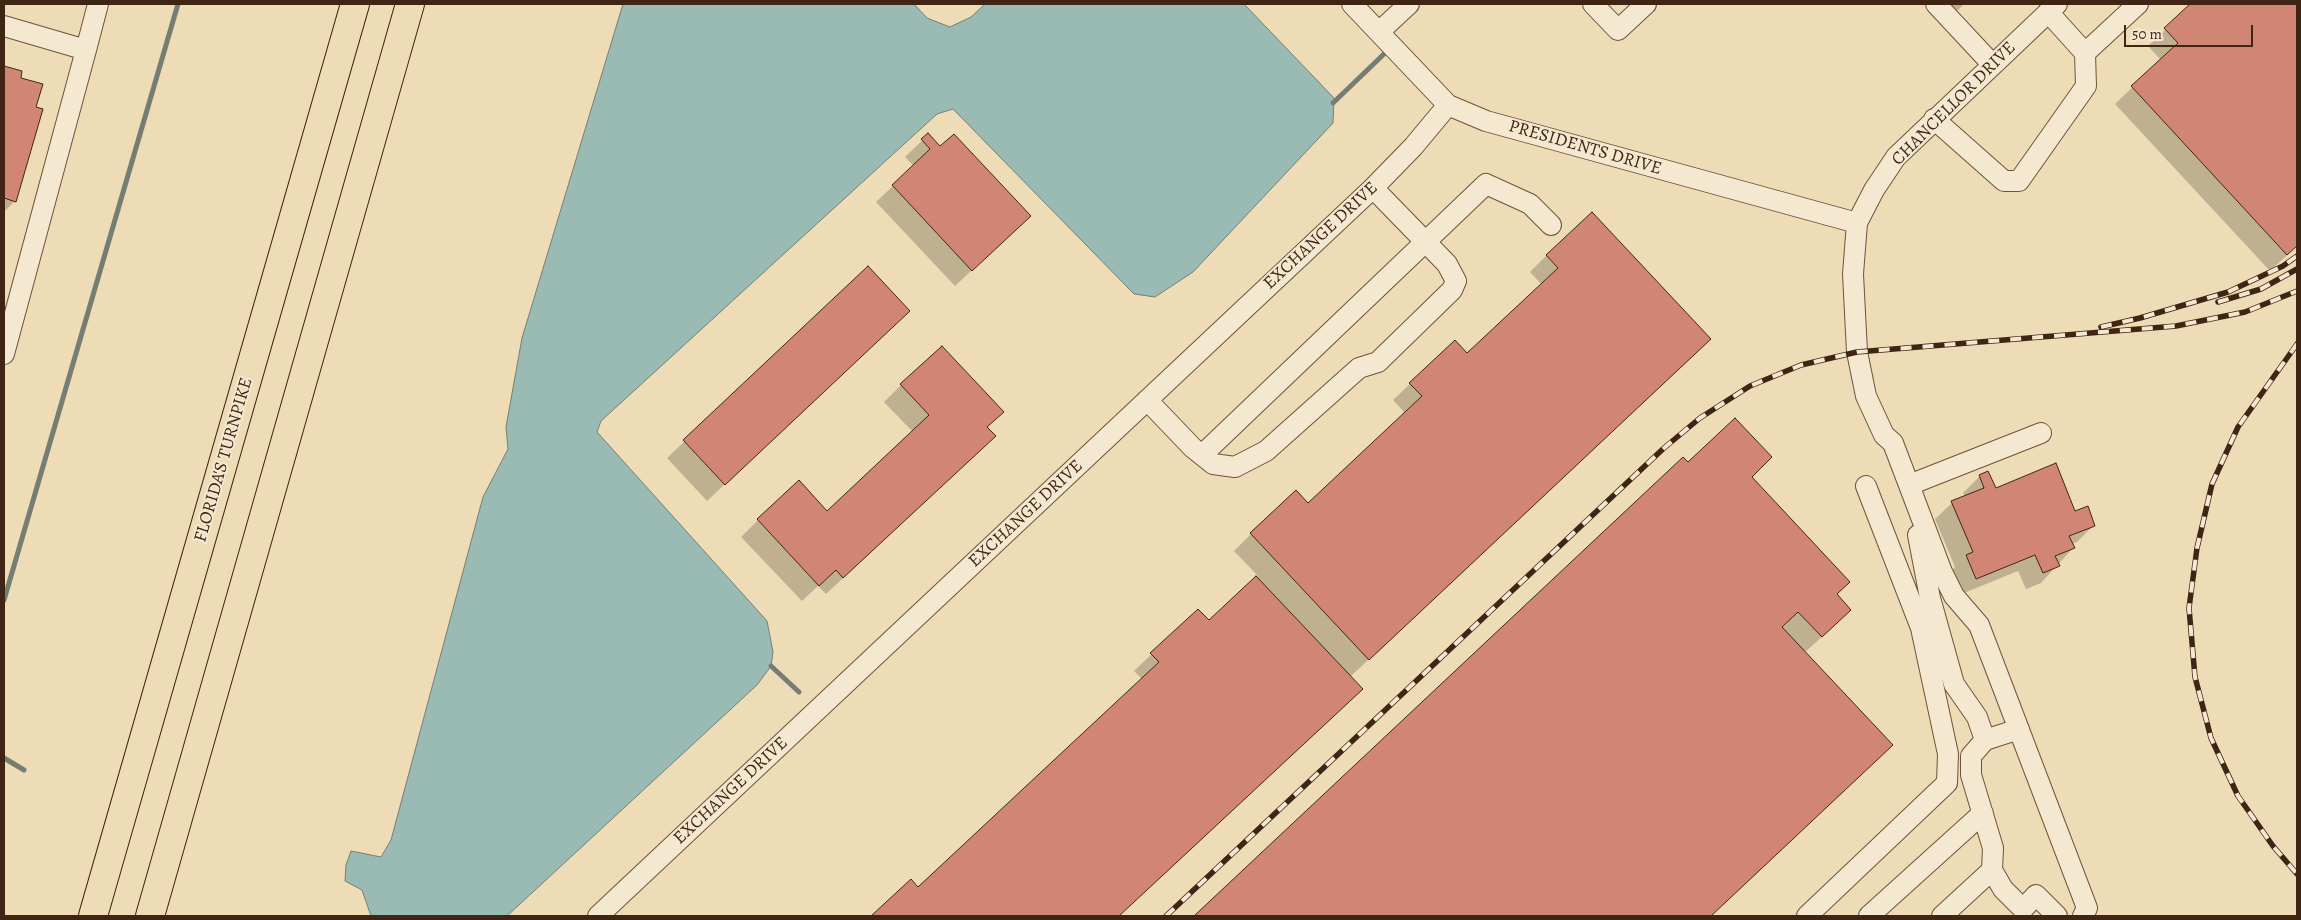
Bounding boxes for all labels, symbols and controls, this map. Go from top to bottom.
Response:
scale bar [2126,15,2255,47]
text: 50 m [2132,24,2162,44]
street label: CHANCELLOR DRIVE [1887,37,2021,171]
street label: PRESIDENTS DRIVE [1506,116,1664,180]
street label: EXCHANGE DRIVE [1259,178,1383,294]
street label: FLORIDA'S TURNPIKE [190,375,258,545]
street label: EXCHANGE DRIVE [964,456,1088,572]
street label: EXCHANGE DRIVE [669,733,793,849]

